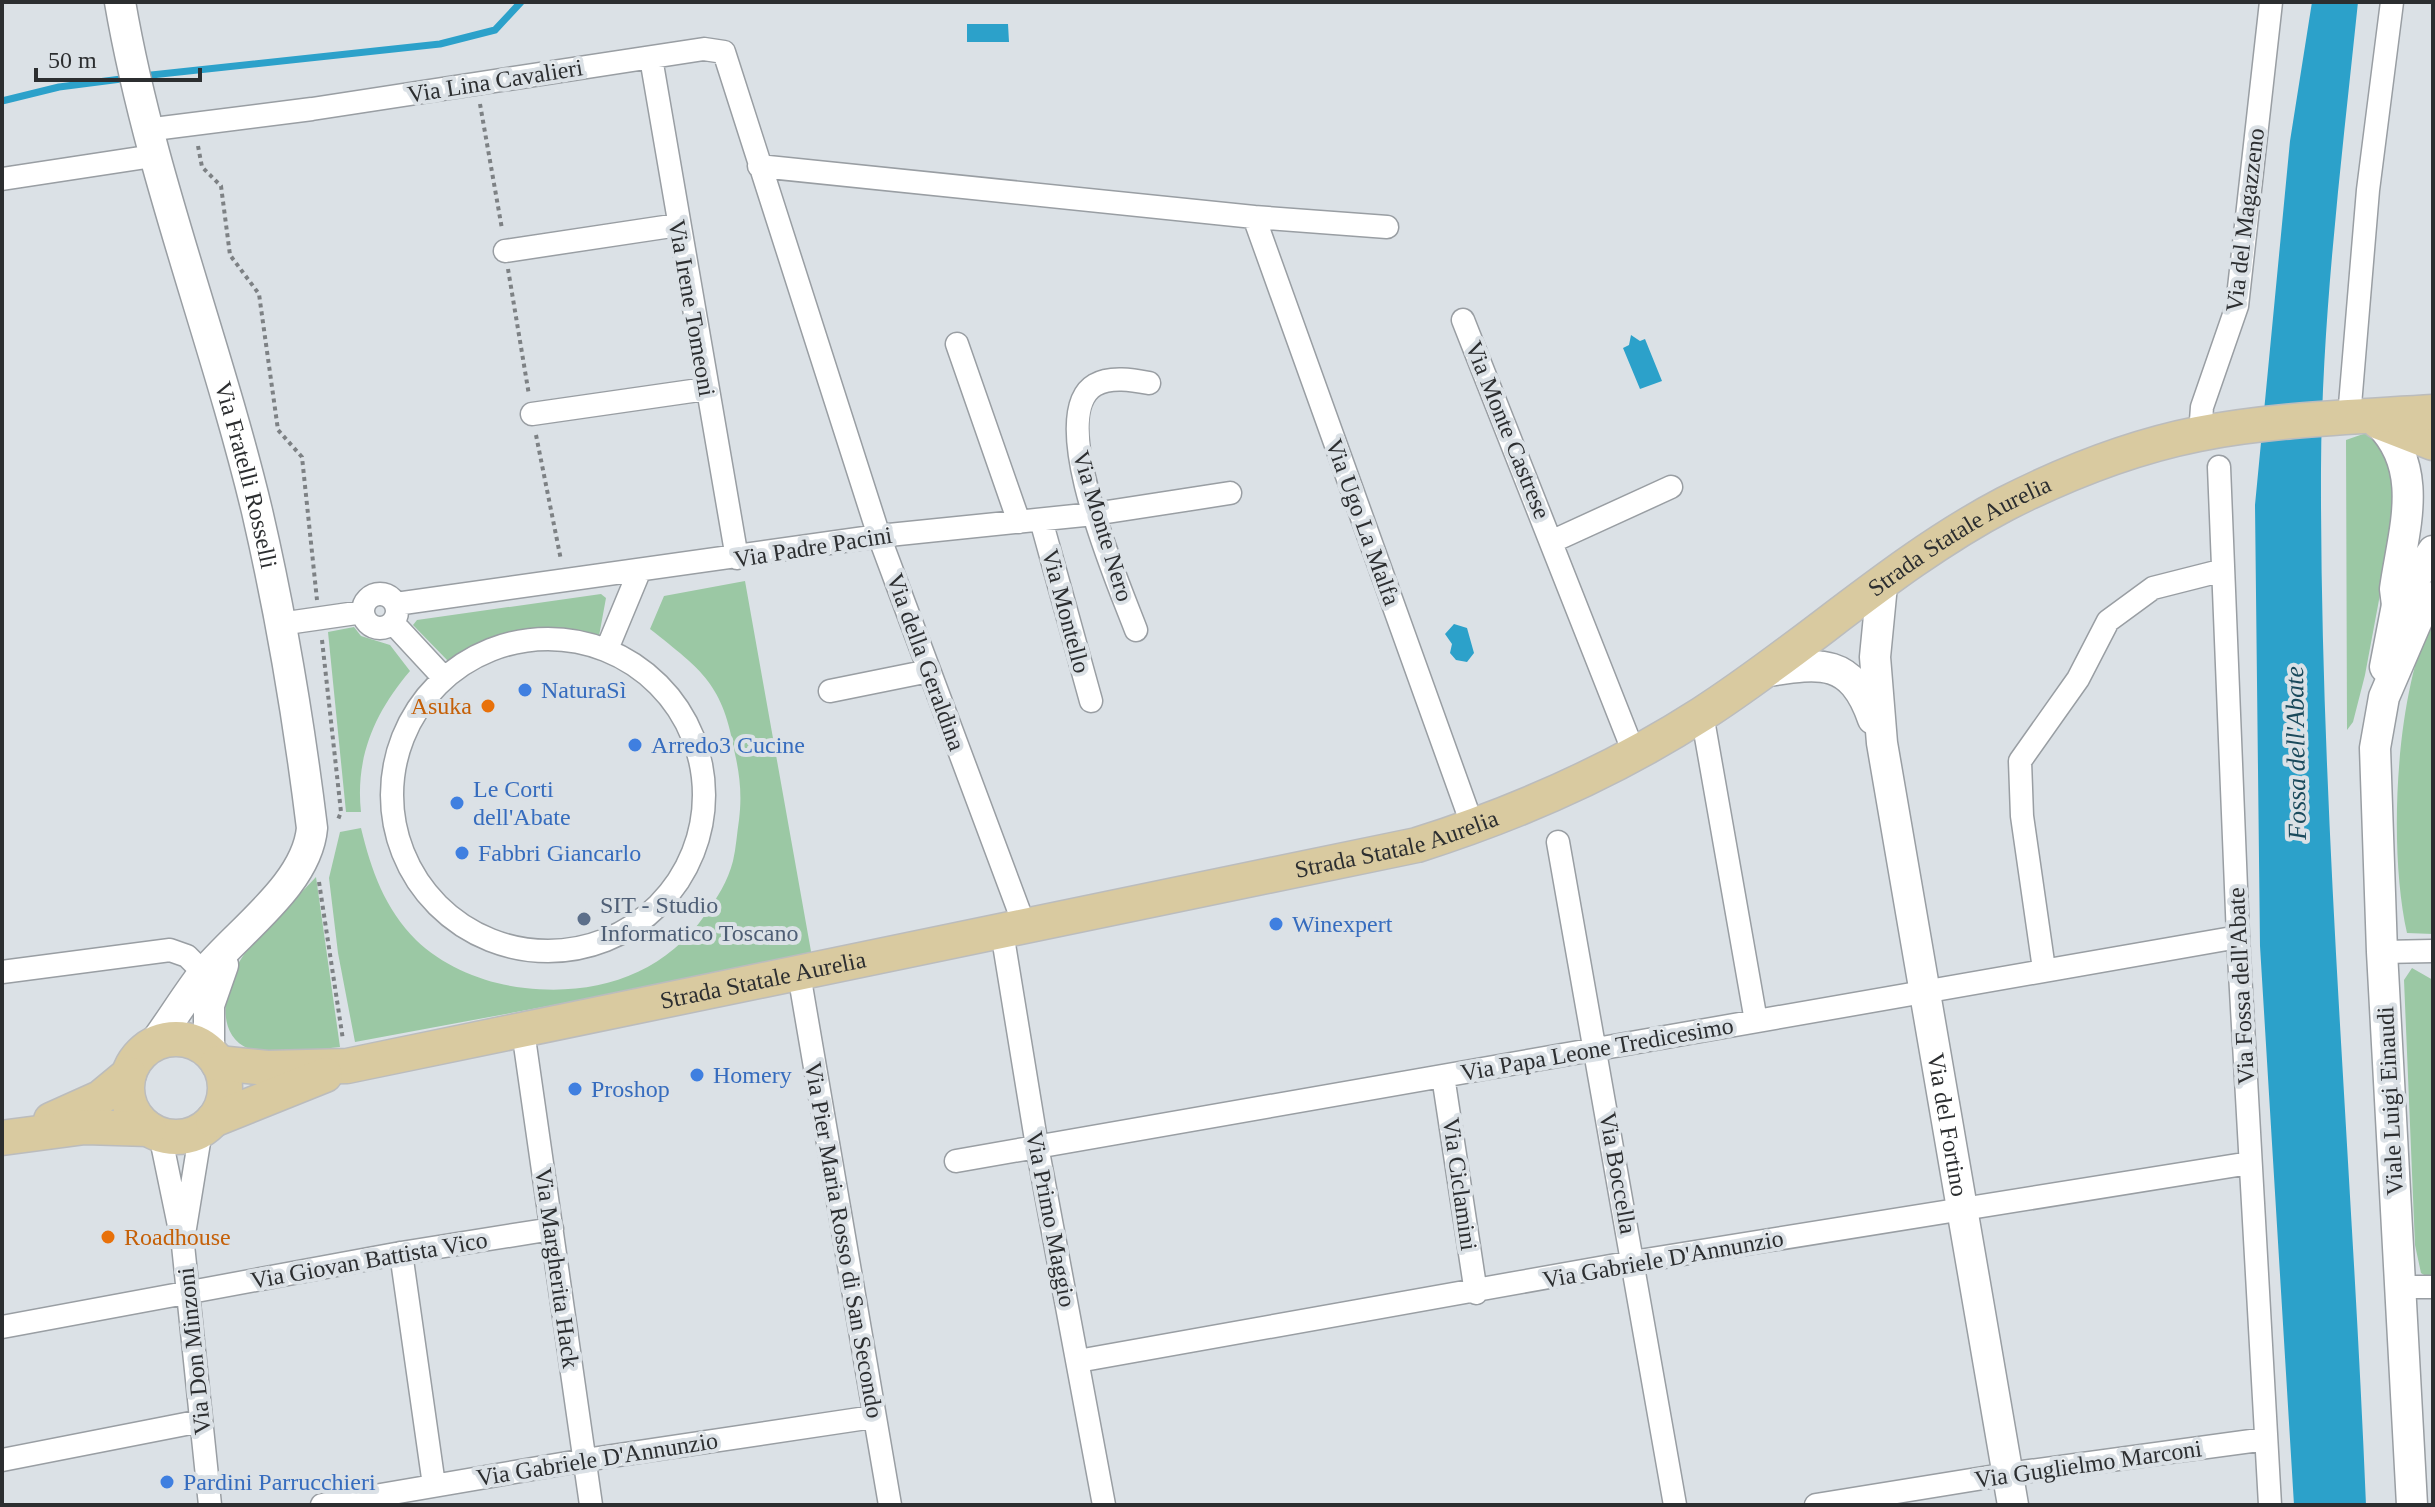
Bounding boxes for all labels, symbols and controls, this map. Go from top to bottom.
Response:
scale bar [36,32,200,82]
text: 50 m [48,47,97,73]
street label: Via Lina Cavalieri [405,54,585,108]
street label: Via del Magazzeno [2221,127,2269,313]
street label: Via Irene Tomeoni [664,218,720,399]
street label: Via Monte Castrese [1461,337,1555,523]
street label: Via Fratelli Rosselli [210,379,282,571]
street label: Via Ugo La Malfa [1321,435,1405,609]
street label: Via Monte Nero [1068,448,1138,604]
street label: Strada Statale Aurelia [1863,471,2055,601]
street label: Via Padre Pacini [732,522,894,572]
street label: Via Montello [1037,546,1095,676]
street label: Via della Geraldina [882,570,970,754]
water label: Fossa dell'Abate [2280,666,2312,841]
place label: NaturaSì [541,677,627,703]
marker: NaturaSì [516,681,534,699]
place label: Asuka [411,693,472,719]
marker: Asuka [479,697,497,715]
place label: Arredo3 Cucine [651,732,805,758]
marker: Arredo3 Cucine [626,736,644,754]
place label: Le Corti dell'Abate [473,776,571,830]
marker: Le Corti dell'Abate [448,794,466,812]
street label: Strada Statale Aurelia [1292,805,1502,883]
place label: Fabbri Giancarlo [478,840,641,866]
marker: Fabbri Giancarlo [453,844,471,862]
street label: Via Fossa dell'Abate [2223,887,2259,1085]
place label: SIT - Studio Informatico Toscano [600,892,798,946]
marker: SIT - Studio Informatico Toscano [575,910,593,928]
place label: Winexpert [1292,911,1393,937]
marker: Winexpert [1267,915,1285,933]
street label: Strada Statale Aurelia [658,946,868,1014]
street label: Viale Luigi Einaudi [2372,1006,2408,1196]
street label: Via Papa Leone Tredicesimo [1459,1012,1735,1086]
street label: Via del Fortino [1923,1051,1973,1199]
street label: Via Pier Maria Rosso di San Secondo [800,1060,888,1420]
place label: Homery [713,1062,792,1088]
marker: Homery [688,1066,706,1084]
place label: Proshop [591,1076,670,1102]
marker: Proshop [566,1080,584,1098]
street label: Via Boccella [1595,1110,1642,1236]
street label: Via Ciclamini [1438,1116,1482,1252]
street label: Via Primo Maggio [1021,1129,1081,1309]
street label: Via Margherita Hack [530,1166,584,1370]
place label: Roadhouse [124,1224,231,1250]
street label: Via Gabriele D'Annunzio [1541,1225,1785,1293]
street label: Via Giovan Battista Vico [249,1226,489,1294]
marker: Roadhouse [99,1228,117,1246]
street label: Via Don Minzoni [172,1266,216,1436]
street label: Via Gabriele D'Annunzio [474,1427,720,1491]
street label: Via Guglielmo Marconi [1973,1435,2204,1493]
place label: Pardini Parrucchieri [183,1469,376,1495]
marker: Pardini Parrucchieri [158,1473,176,1491]

